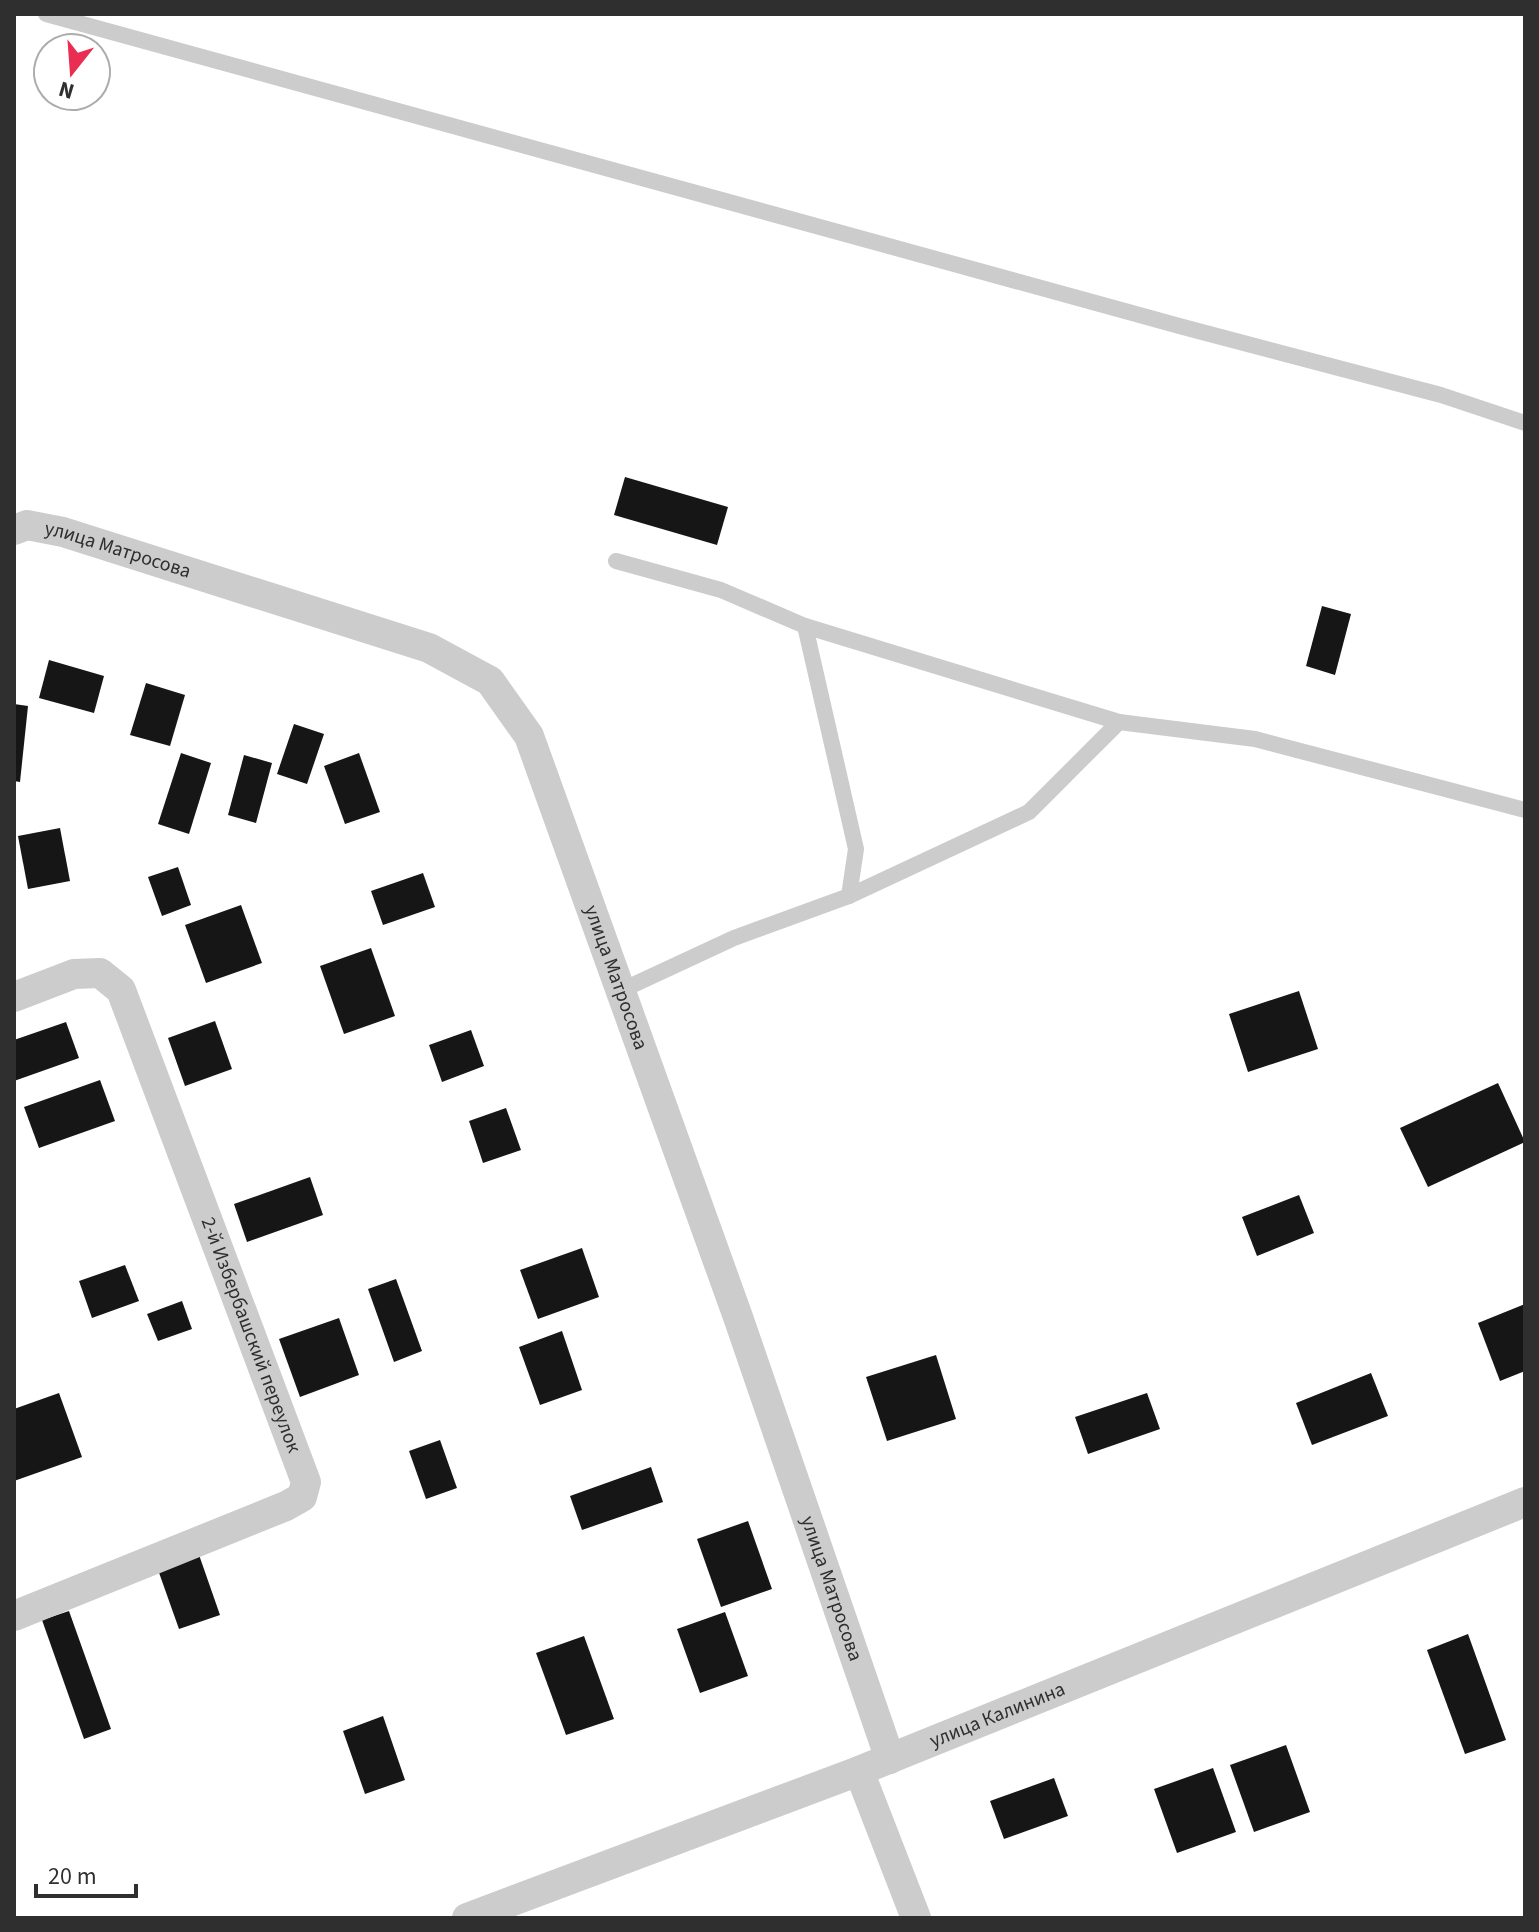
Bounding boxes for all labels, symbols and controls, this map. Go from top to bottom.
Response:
north arrow [32,32,112,112]
text: N [55,73,78,108]
street label: улица Матросова [42,515,194,586]
street label: улица Матросова [577,901,655,1054]
street label: 2-й Избербашский переулок [194,1213,308,1457]
street label: улица Матросова [793,1512,869,1665]
street label: улица Калинина [925,1675,1069,1755]
scale bar [36,1848,136,1898]
text: 20 m [48,1859,97,1894]

